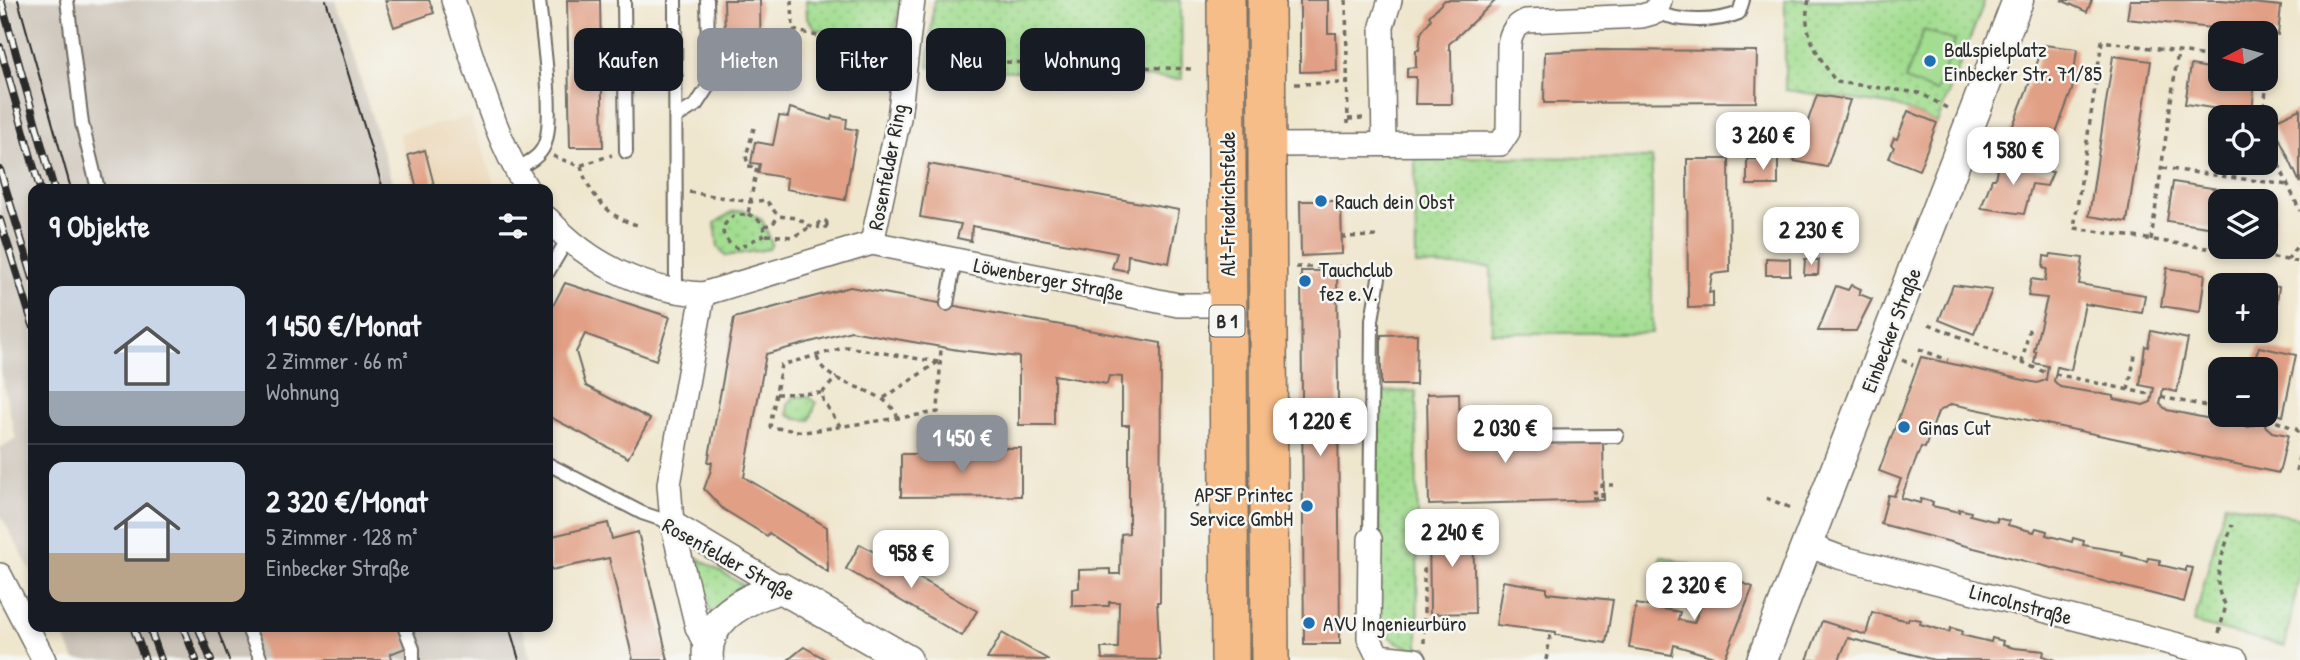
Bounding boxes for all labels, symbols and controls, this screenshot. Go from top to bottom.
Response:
north arrow [2208,21,2278,91]
map controls [2208,21,2278,427]
chip: Kaufen [574,28,683,91]
chip: Mieten [697,28,802,91]
chip: Filter [816,28,912,91]
chip: Neu [926,28,1006,91]
chip: Wohnung [1020,28,1145,91]
place label: Ballspielplatz Einbecker Str. 71/85 [1944,35,2102,88]
marker: Ballspielplatz Einbecker Str. 71/85 [1922,53,1938,69]
street label: Rosenfelder Ring [861,101,913,233]
button: locate [2208,105,2278,175]
pin: 3 260 € [1698,113,1828,172]
text: 3 260 € [1732,119,1794,150]
pin: 1 580 € [1948,128,2078,187]
street label: Alt-Friedrichsfelde [1213,132,1242,276]
text: 1 580 € [1983,134,2043,165]
place label: Rauch dein Obst [1335,187,1455,216]
button: layers [2208,189,2278,259]
marker: Rauch dein Obst [1313,193,1329,209]
text: 9 Objekte [49,206,150,246]
icon: filters [494,207,532,245]
pin: 2 230 € [1746,208,1876,267]
text: 2 230 € [1779,214,1843,245]
street label: Löwenberger Straße [972,250,1126,308]
place label: Tauchclub fez e.V. [1319,255,1393,308]
street label: Einbecker Straße [1854,264,1928,396]
marker: Tauchclub fez e.V. [1297,273,1313,289]
button: + [2208,273,2278,343]
text: 1 450 €/Monat [266,305,421,345]
road number: B 1 [1210,306,1244,336]
icon: home [105,314,189,398]
text: 2 Zimmer · 66 m² [266,345,408,376]
button: − [2208,357,2278,427]
text: Wohnung [266,376,339,407]
pin: 1 220 € [1255,398,1385,458]
text: 1 220 € [1289,405,1351,436]
pin: 2 030 € [1440,406,1570,465]
text: 2 030 € [1473,412,1537,443]
place label: Ginas Cut [1918,413,1991,442]
pin: 1 450 € [897,416,1027,475]
marker: Ginas Cut [1896,419,1912,435]
text: 1 450 € [933,422,991,453]
place label: APSF Printec Service GmbH [1190,480,1294,533]
text: 2 320 €/Monat [266,481,427,521]
icon: home [105,490,189,574]
marker: APSF Printec Service GmbH [1299,498,1315,514]
pin: 2 240 € [1387,510,1517,569]
street label: Rosenfelder Straße [657,511,801,607]
text: 2 240 € [1421,516,1483,547]
text: 5 Zimmer · 128 m² [266,521,418,552]
pin: 958 € [862,530,960,590]
text: 958 € [889,537,933,568]
text: Einbecker Straße [266,552,410,583]
pin: 2 320 € [1629,562,1759,622]
text: 2 320 € [1662,569,1726,600]
street label: Lincolnstraße [1967,576,2075,632]
place label: AVU Ingenieurbüro [1323,609,1466,638]
marker: AVU Ingenieurbüro [1301,615,1317,631]

